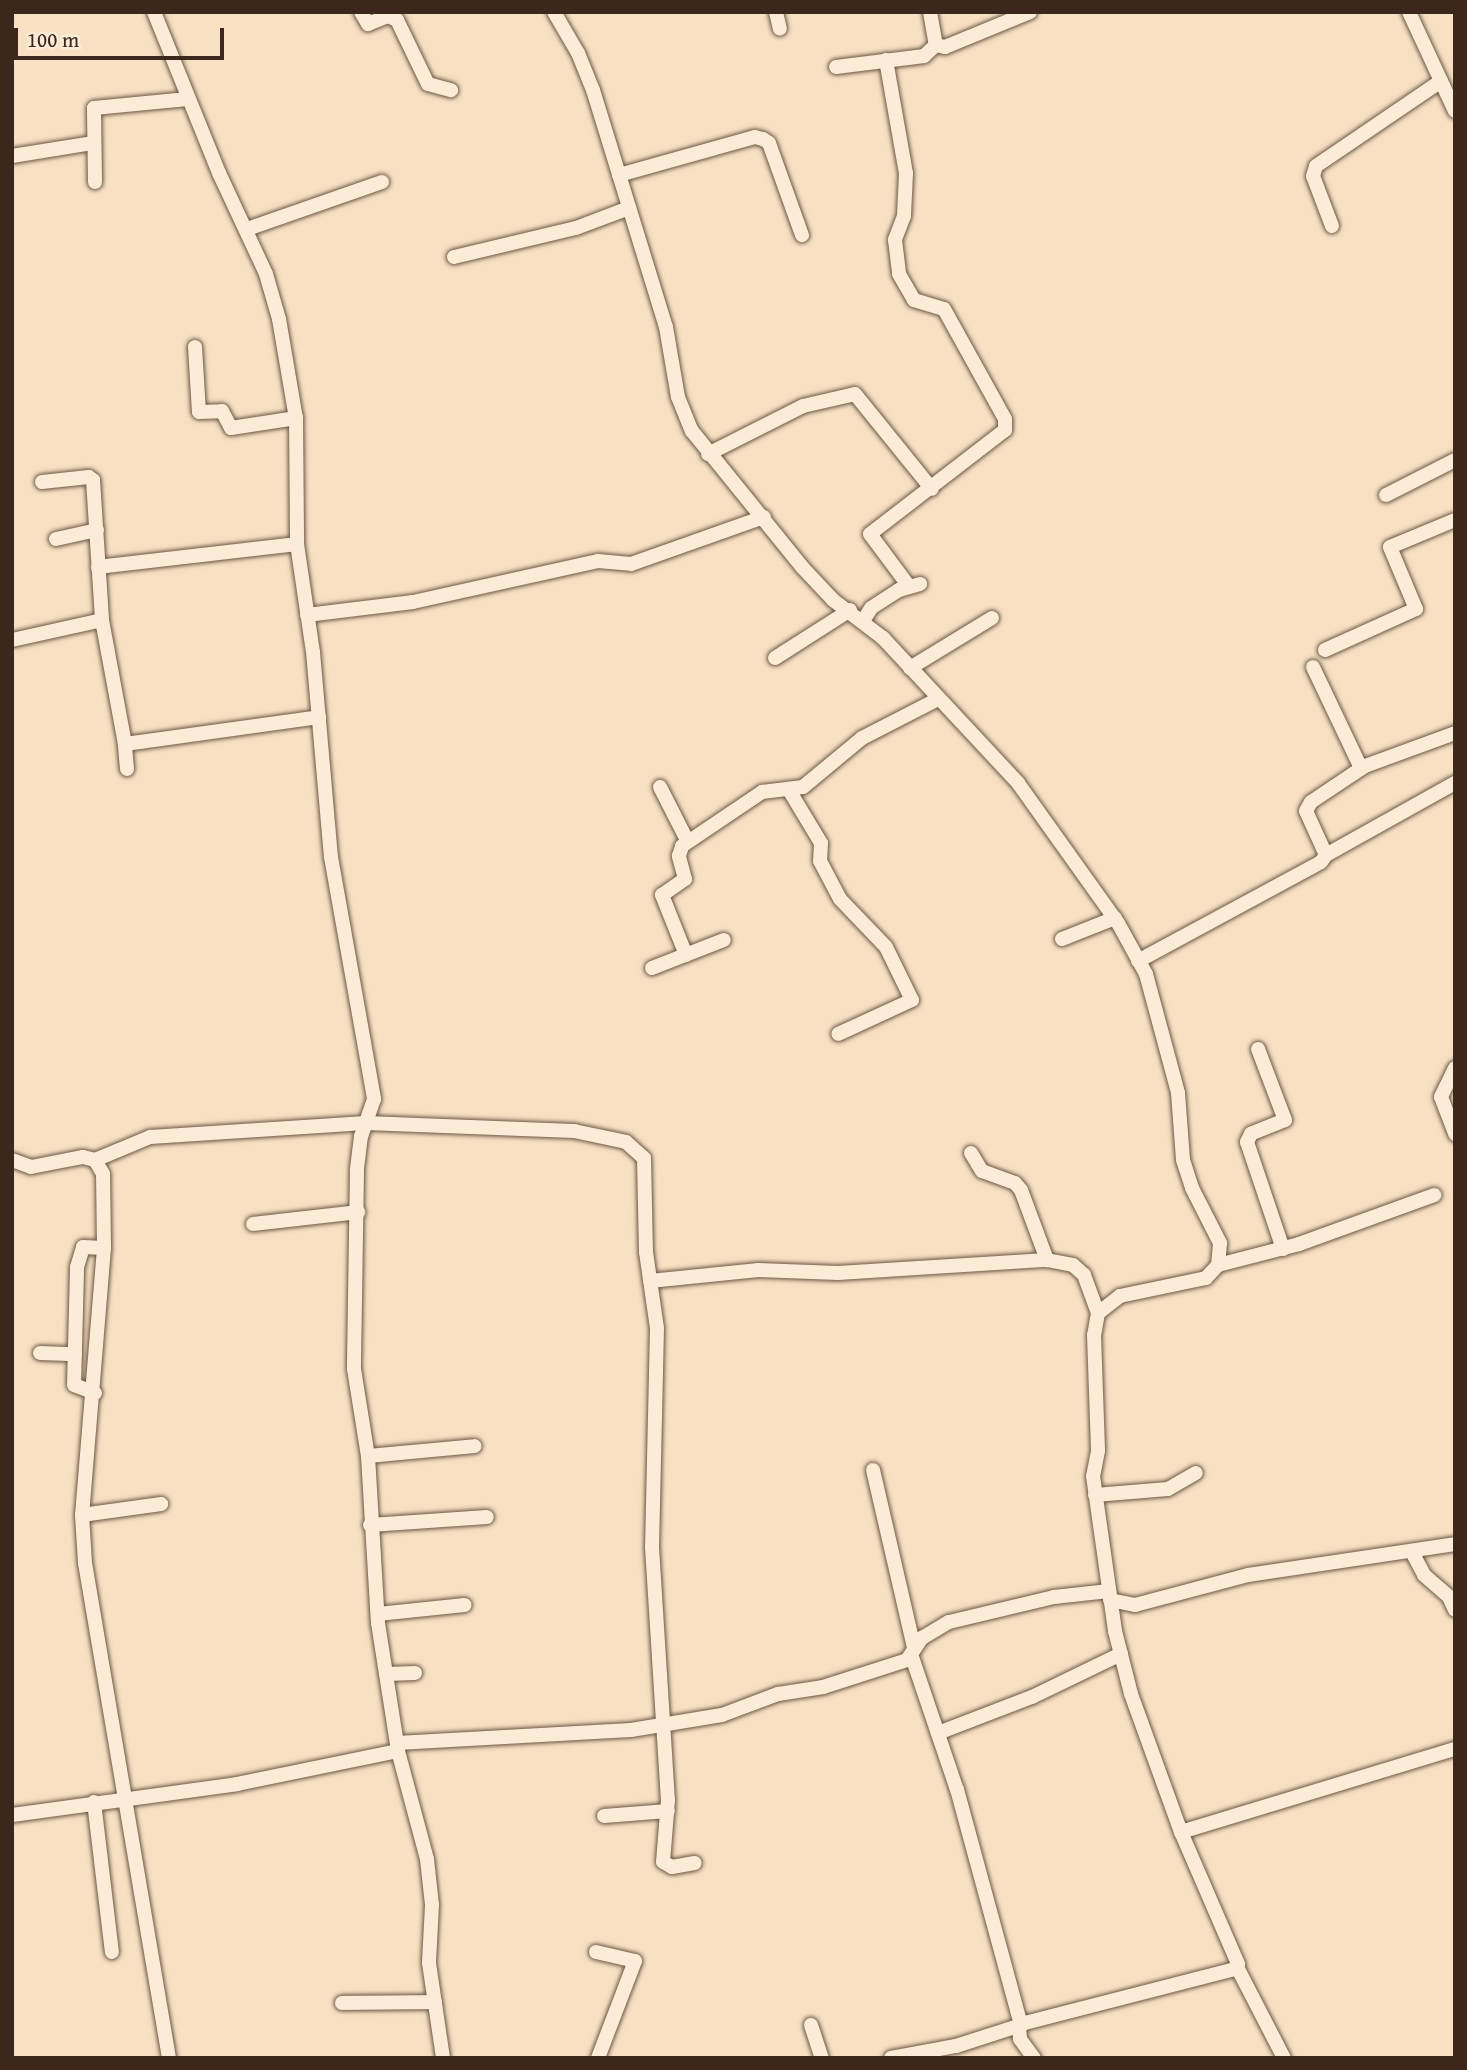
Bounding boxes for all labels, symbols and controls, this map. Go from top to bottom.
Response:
scale bar [18,14,228,58]
text: 100 m [27,24,79,55]

